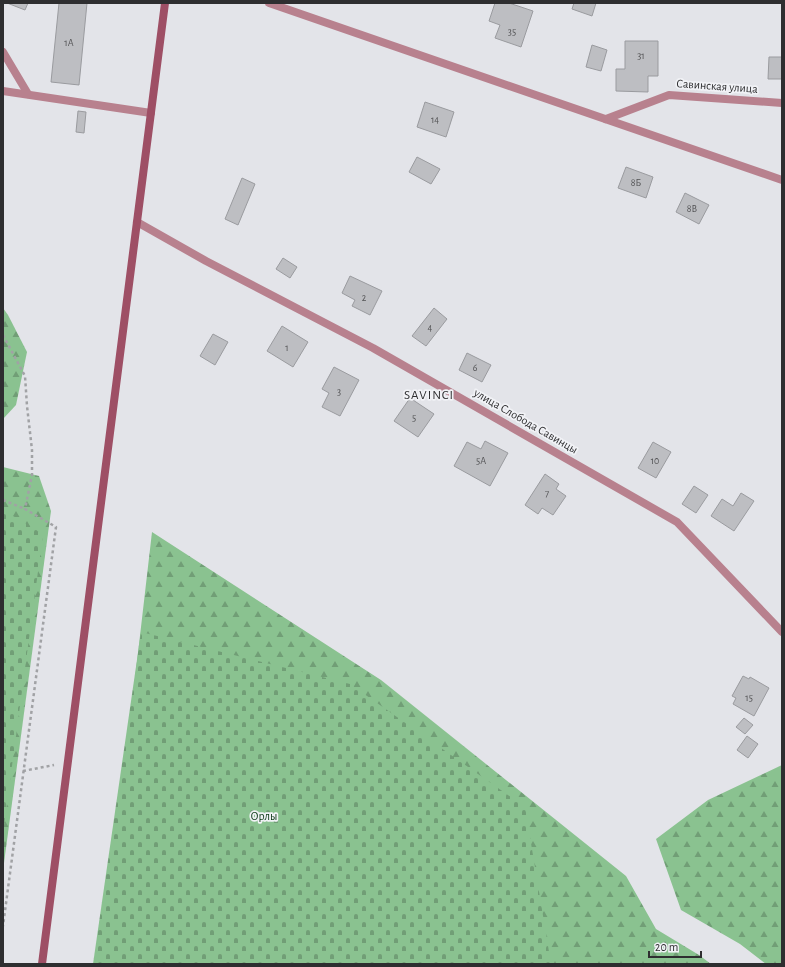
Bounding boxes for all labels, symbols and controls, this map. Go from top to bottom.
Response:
house number: 35 [508,27,516,37]
house number: 1А [64,38,74,48]
house number: 31 [637,51,645,61]
street label: Савинская улица [676,77,759,96]
house number: 14 [431,115,439,125]
house number: 8Б [631,178,642,188]
house number: 8В [687,204,698,214]
house number: 2 [362,293,367,303]
house number: 4 [428,323,433,333]
house number: 1 [285,343,289,353]
house number: 6 [473,363,478,373]
street label: улица Слобода Савинцы [471,386,580,457]
house number: 3 [337,387,341,397]
district label: SAVINCI [404,389,454,402]
house number: 5 [412,413,416,423]
house number: 5А [476,456,486,466]
house number: 10 [651,456,659,466]
house number: 7 [545,489,549,499]
house number: 15 [745,693,753,703]
park label: Орлы [251,810,277,822]
scale bar [649,933,701,959]
text: 20 m [655,941,678,953]

